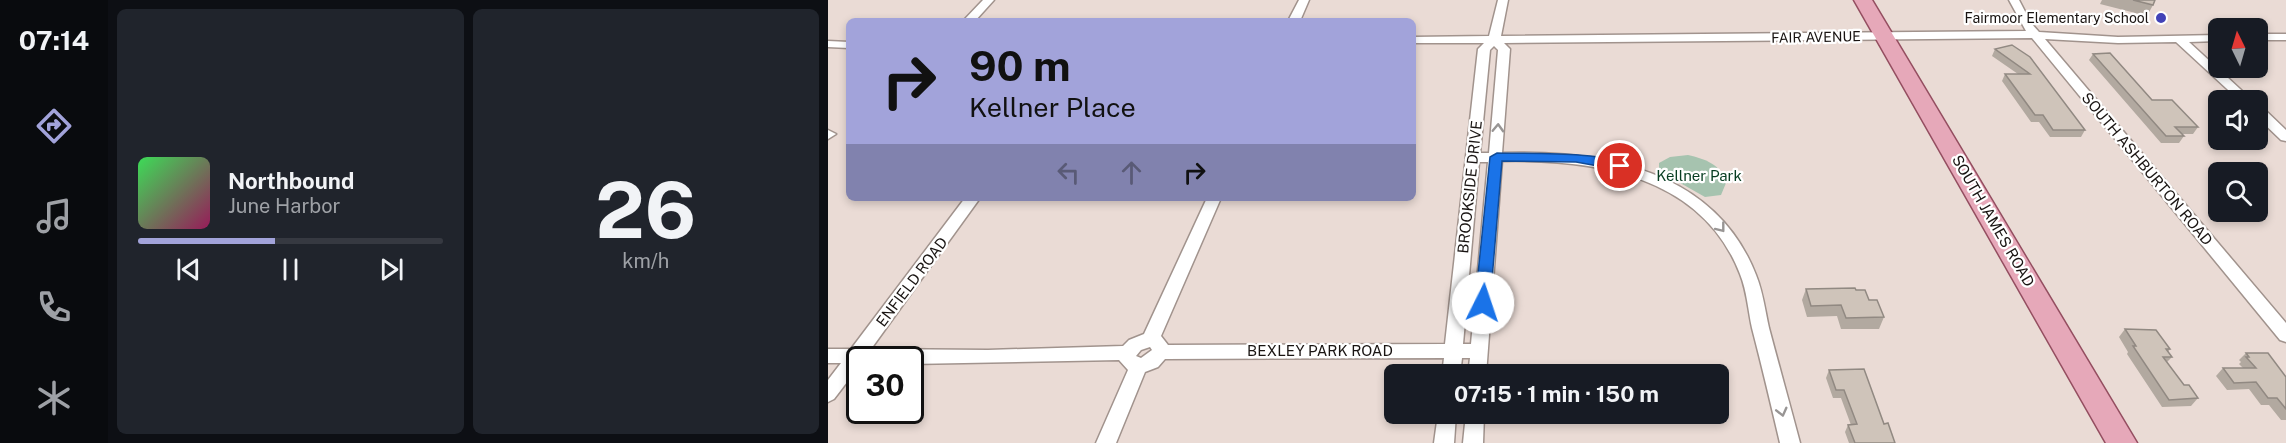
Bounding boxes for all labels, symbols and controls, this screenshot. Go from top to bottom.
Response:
place label: Fairmoor Elementary School [1964,10,2149,26]
marker: Fairmoor Elementary School [2154,11,2168,25]
north arrow [2208,18,2268,78]
map controls [2208,18,2268,222]
text: 07:14 [19,24,89,56]
street label: FAIR AVENUE [1771,28,1861,46]
text: 90 m [969,41,1071,90]
icon: right [870,42,948,120]
street label: SOUTH ASHBURTON ROAD [2079,89,2216,248]
button: sound [2208,90,2268,150]
text: Kellner Place [969,91,1136,123]
icon: directions [33,105,75,147]
street label: BROOKSIDE DRIVE [1454,120,1485,254]
one-way arrow [1491,124,1504,133]
pin [1594,140,1645,191]
icon: arrive [1603,149,1636,182]
street label: SOUTH JAMES ROAD [1949,152,2038,290]
icon: left [1052,156,1085,189]
icon: ahead [1115,156,1148,189]
icon: right [1178,156,1211,189]
button: search [2208,162,2268,222]
text: 26 [595,164,696,256]
park label: Kellner Park [1656,167,1742,184]
text: Northbound [228,168,354,194]
text: June Harbor [228,194,340,218]
icon: music [33,195,75,237]
one-way arrow [1713,222,1724,233]
street label: ENFIELD ROAD [872,234,951,330]
text: km/h [622,249,669,273]
icon: previous [172,253,205,286]
icon: pause [274,253,307,286]
icon: next [375,253,408,286]
position arrow [1451,271,1515,335]
icon: phone [33,286,75,328]
street label: BEXLEY PARK ROAD [1247,342,1393,359]
speed limit sign: 30 [846,346,924,424]
icon: climate [33,377,75,419]
text: 07:15 · 1 min · 150 m [1454,381,1659,407]
one-way arrow [1775,406,1788,416]

